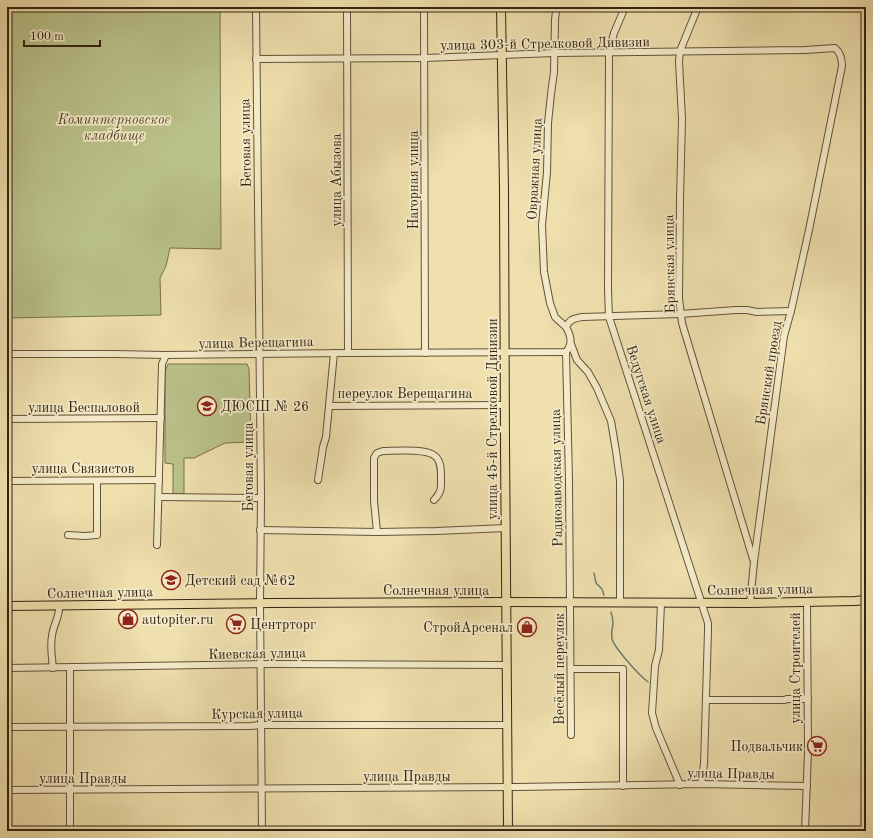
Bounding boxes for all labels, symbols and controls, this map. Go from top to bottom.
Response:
scale bar [24,22,100,48]
text: 100 m [30,31,64,43]
street label: улица 303-й Стрелковой Дивизии [440,35,650,53]
street label: Беговая улица [238,98,254,188]
park label: Коминтерновское кладбище [57,113,170,144]
street label: Овражная улица [525,118,545,221]
street label: Нагорная улица [407,130,421,230]
street label: улица Абызова [330,133,344,227]
street label: Брянская улица [662,214,678,314]
street label: улица 45-й Стрелковой Дивизии [486,318,500,520]
street label: Брянский проезд [754,320,784,426]
street label: улица Верещагина [198,335,314,351]
street label: Ведугская улица [624,343,669,445]
street label: переулок Верещагина [338,387,473,401]
school or university icon: ДЮСШ № 26 [196,395,218,417]
place label: ДЮСШ № 26 [221,400,309,414]
street label: улица Беспаловой [28,401,140,415]
street label: Радиозаводская улица [549,409,565,547]
street label: Беговая улица [242,422,256,512]
street label: улица Связистов [31,462,135,476]
school or university icon: Детский сад №62 [160,569,182,591]
place label: Детский сад №62 [185,574,296,588]
street label: Солнечная улица [707,582,813,598]
street label: Солнечная улица [383,584,489,598]
street label: Солнечная улица [47,585,153,601]
shop icon: autopiter.ru [117,608,139,630]
street label: улица Строителей [789,612,803,724]
place label: autopiter.ru [142,613,214,627]
supermarket icon: Центрторг [225,613,247,635]
street label: Весёлый переулок [553,613,567,725]
shop icon: СтройАрсенал [516,616,538,638]
place label: Центрторг [250,618,316,632]
place label: СтройАрсенал [423,621,513,635]
street label: Киевская улица [208,646,306,662]
street label: Курская улица [211,706,303,722]
supermarket icon: Подвальчик [806,735,828,757]
place label: Подвальчик [731,740,803,754]
street label: улица Правды [687,766,775,782]
street label: улица Правды [363,770,451,784]
street label: улица Правды [39,772,127,786]

